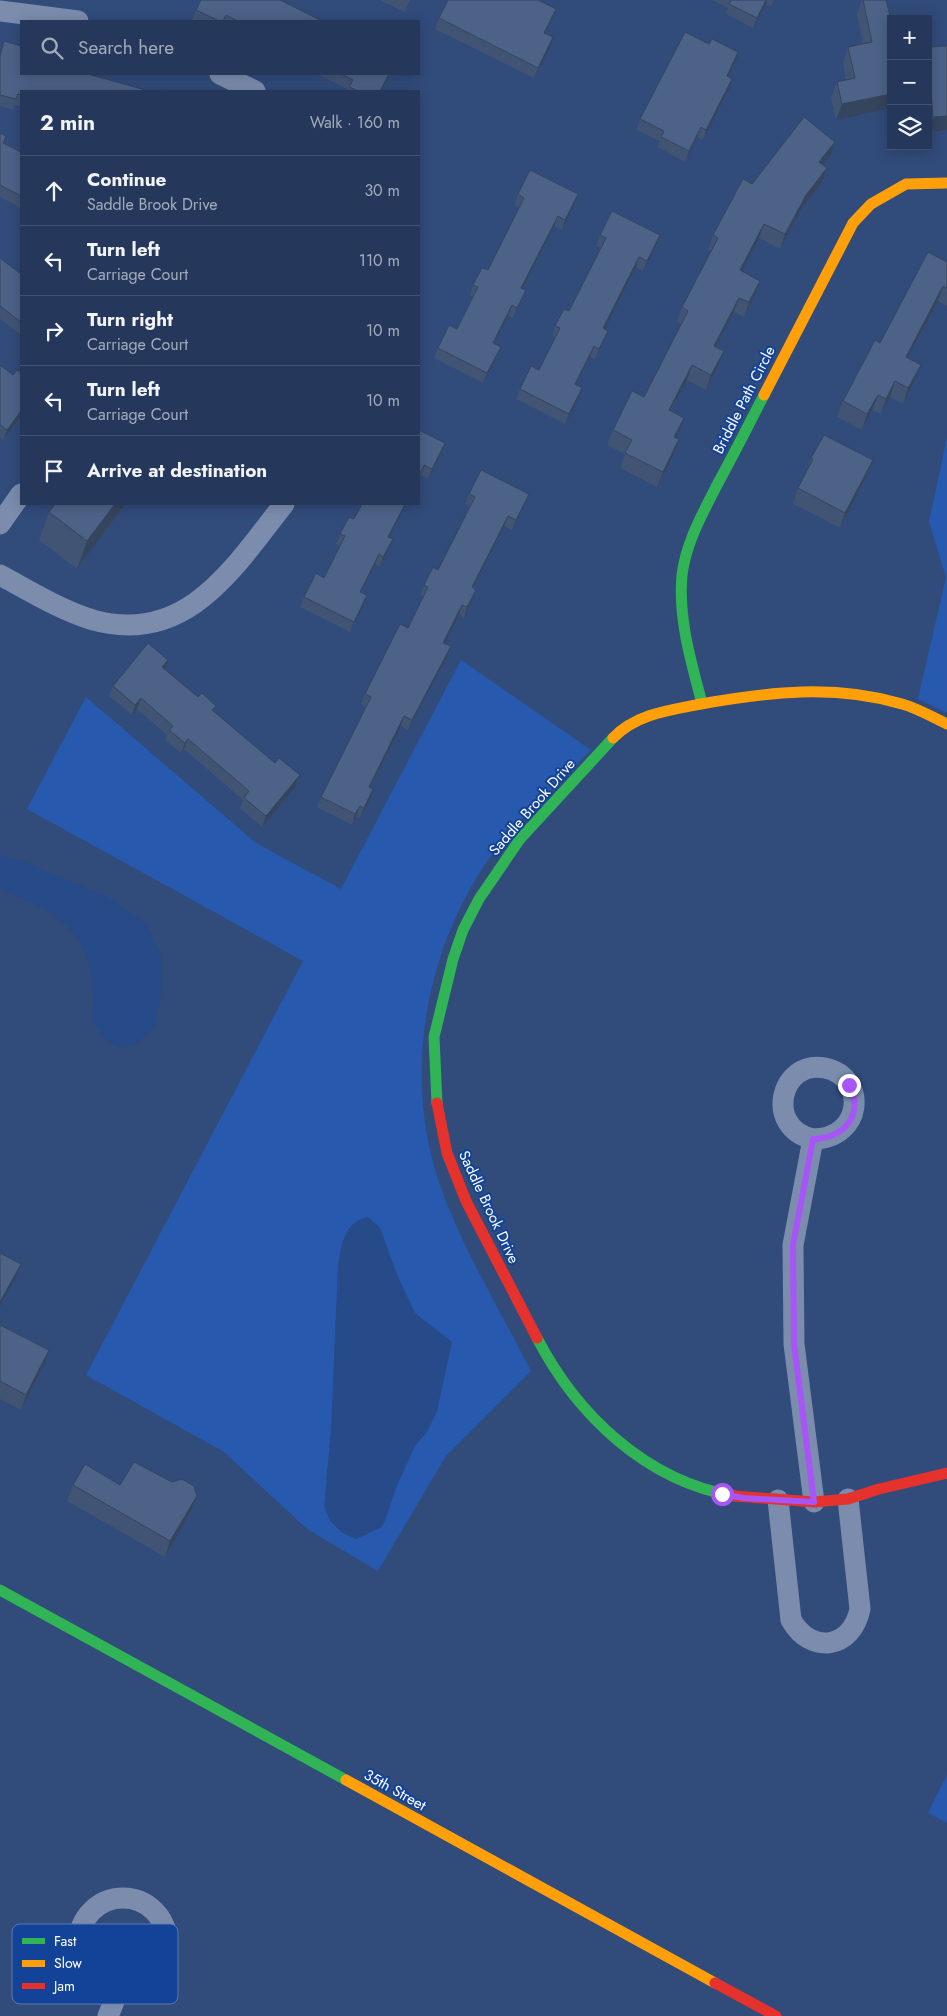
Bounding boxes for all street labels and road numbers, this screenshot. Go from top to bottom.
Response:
street label: Briddle Path Circle [707,342,781,458]
street label: Saddle Brook Drive [484,753,581,860]
street label: Saddle Brook Drive [453,1147,525,1267]
street label: 35th Street [360,1764,431,1816]

